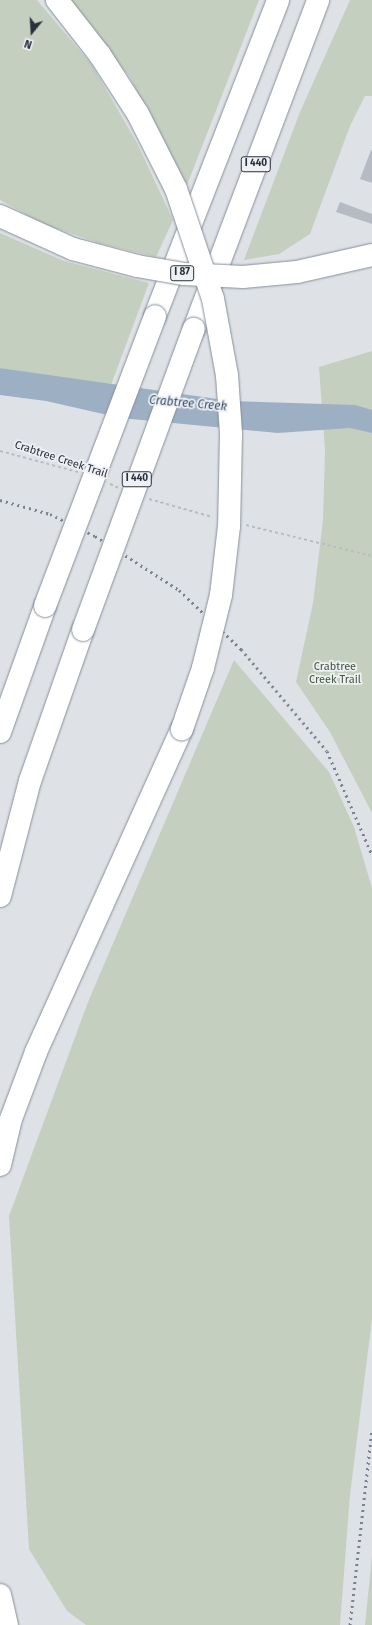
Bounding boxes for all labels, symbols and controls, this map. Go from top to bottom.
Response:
north arrow [12,12,52,52]
text: N [23,37,34,51]
road number: I 440 [240,156,272,172]
road number: I 87 [170,265,194,281]
water label: Crabtree Creek [149,393,227,415]
street label: Crabtree Creek Trail [13,439,109,481]
road number: I 440 [121,471,153,487]
park label: Crabtree Creek Trail [309,661,361,687]

